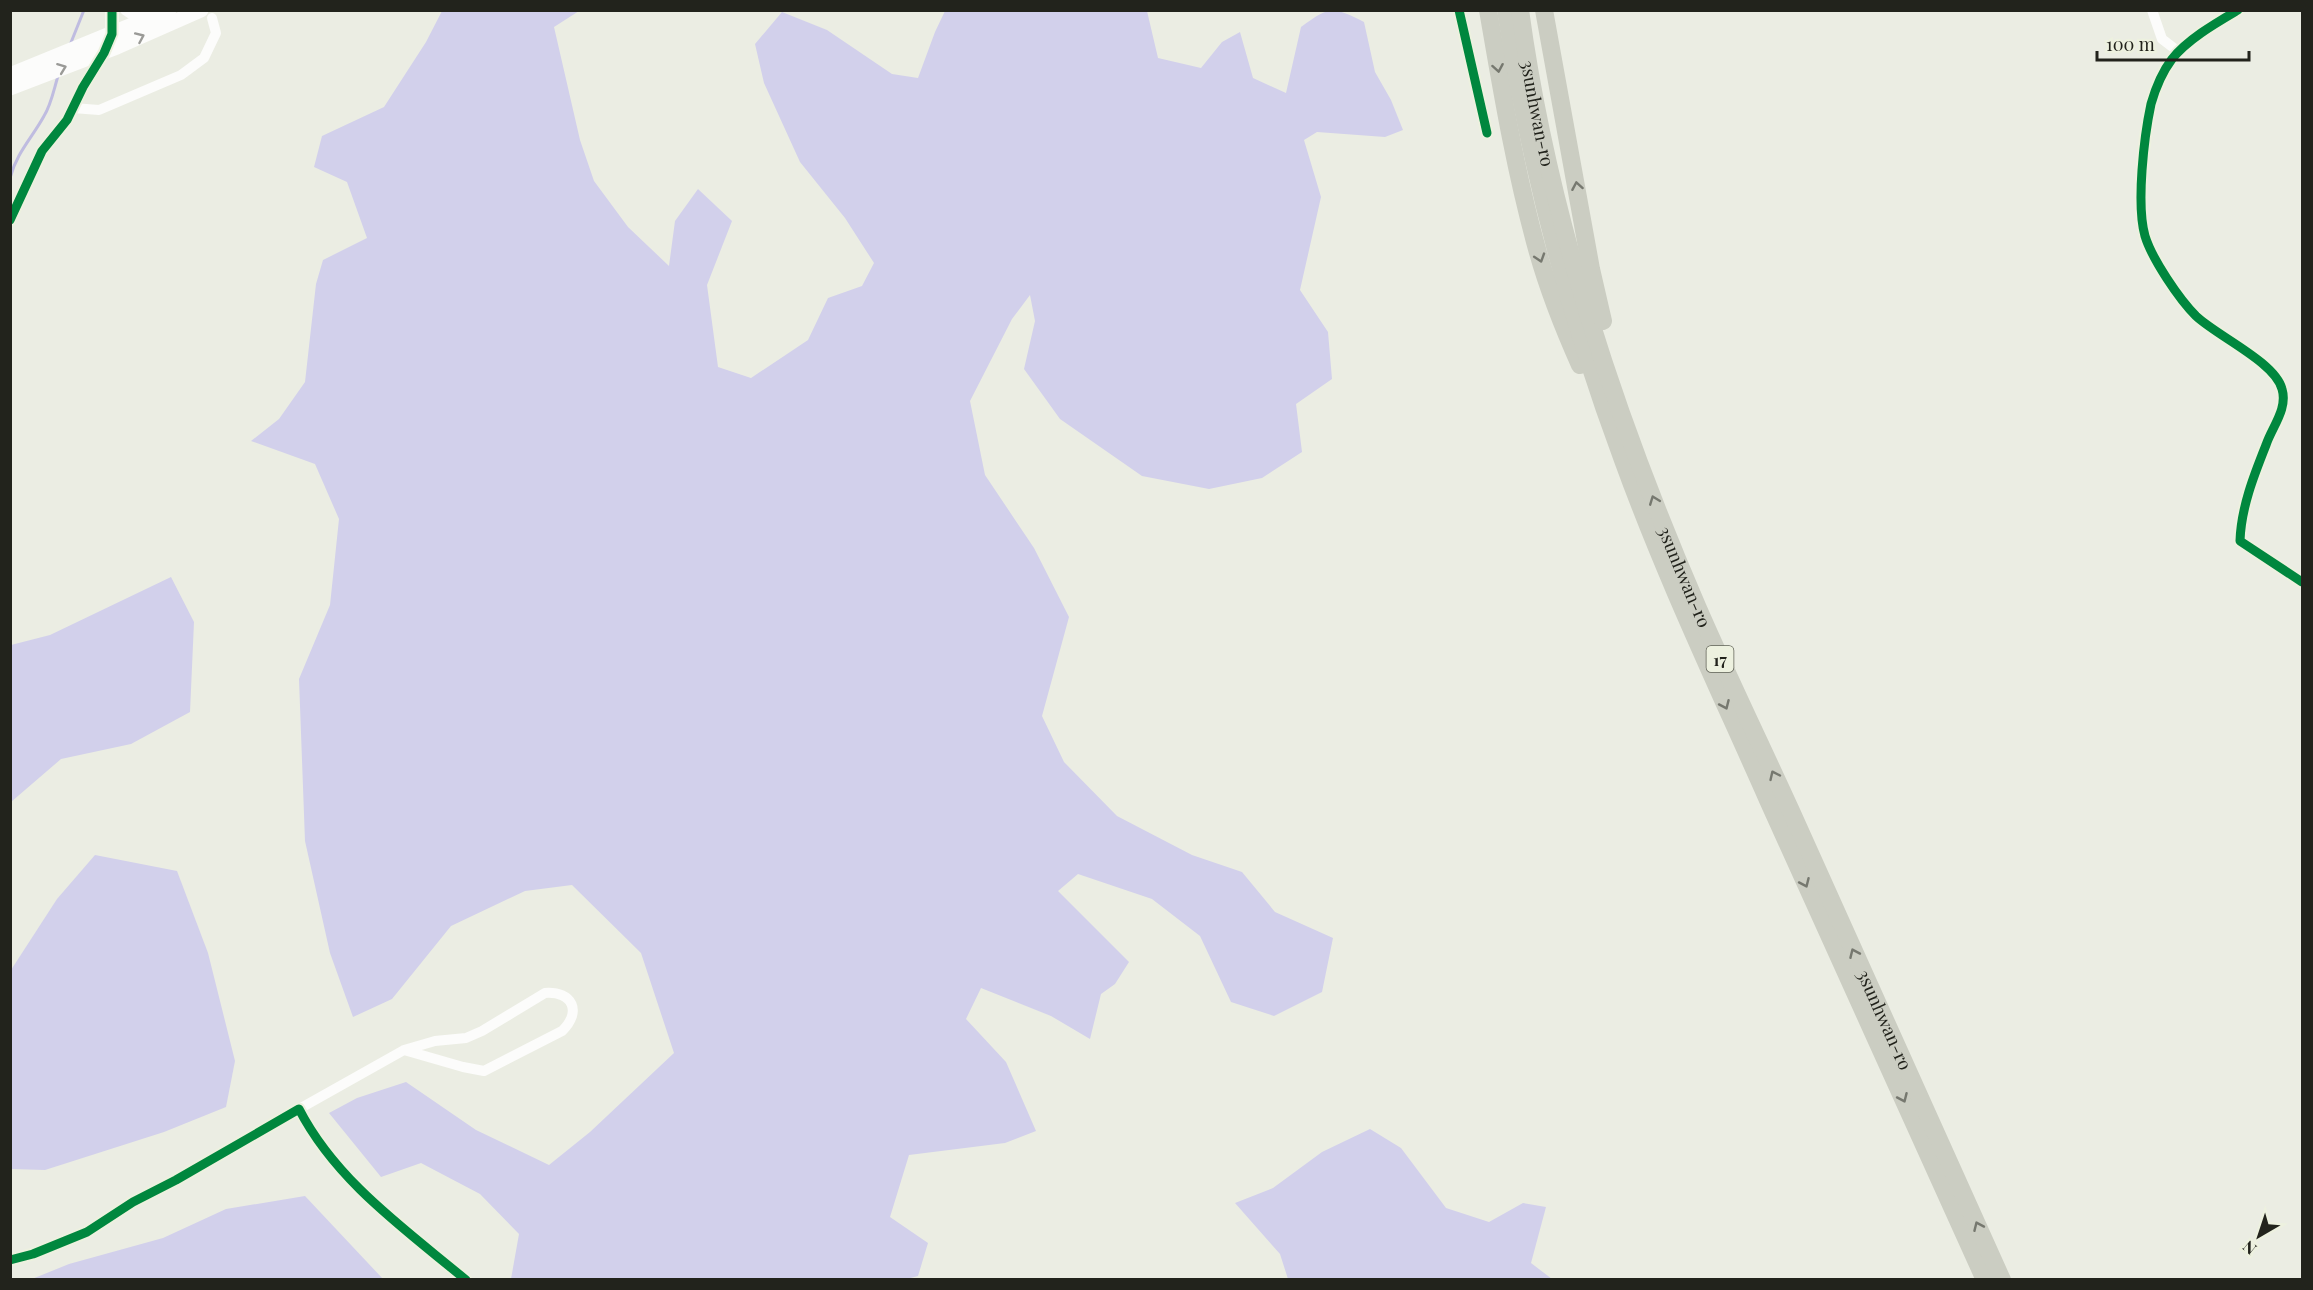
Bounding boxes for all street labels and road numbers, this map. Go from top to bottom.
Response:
street label: 3sunhwan-ro [1516,59,1560,169]
street label: 3sunhwan-ro [1653,523,1717,631]
road number: 17 [1706,646,1734,672]
street label: 3sunhwan-ro [1852,966,1918,1074]

